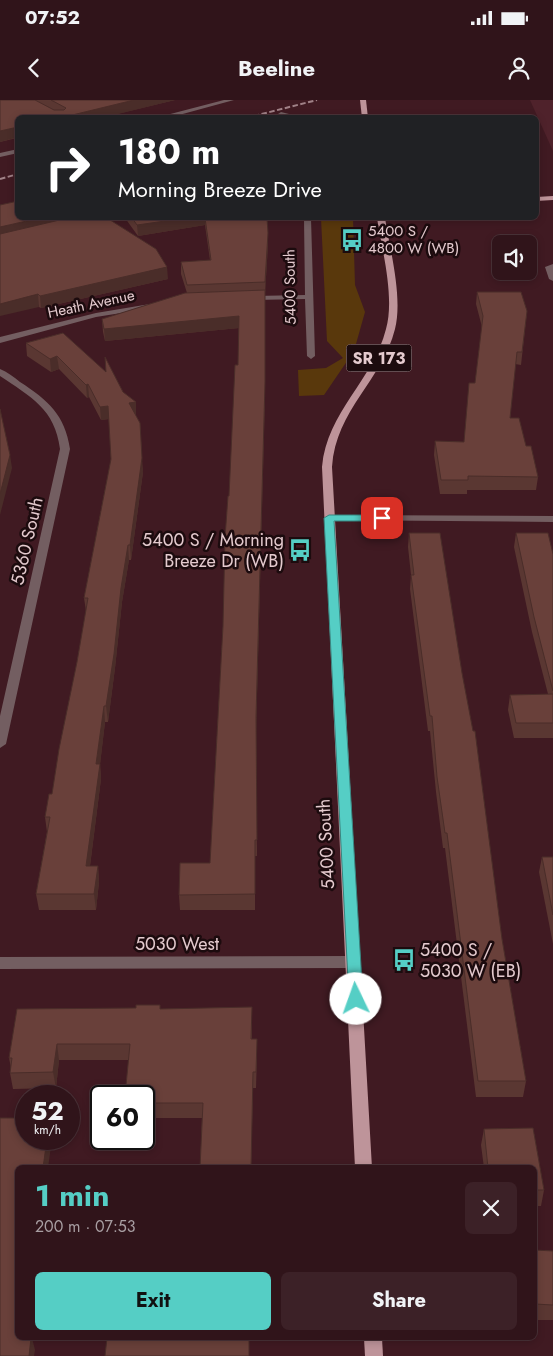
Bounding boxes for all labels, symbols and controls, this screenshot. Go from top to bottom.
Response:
text: 07:52 [25,4,80,31]
text: Beeline [238,52,315,84]
icon: back [20,54,48,82]
icon: person [505,54,533,82]
text: 180 m [118,127,220,177]
icon: right [35,135,100,200]
text: Morning Breeze Drive [118,173,322,205]
place label: 5400 S / 4800 W (WB) [368,220,459,259]
bus stop icon: 5400 S / 4800 W (WB) [339,227,365,253]
map controls [492,235,537,280]
button: sound [492,235,537,280]
street label: 5400 South [278,249,302,325]
street label: Heath Avenue [45,284,137,324]
road number: SR 173 [346,344,412,372]
street label: 5360 South [4,494,50,588]
pin [361,497,403,539]
icon: arrive [368,504,396,532]
place label: 5400 S / Morning Breeze Dr (WB) [142,527,284,574]
bus stop icon: 5400 S / Morning Breeze Dr (WB) [287,537,313,563]
street label: 5400 South [311,798,341,890]
street label: 5030 West [135,931,220,957]
place label: 5400 S / 5030 W (EB) [420,937,521,984]
bus stop icon: 5400 S / 5030 W (EB) [391,947,417,973]
position arrow [329,972,381,1024]
speed limit sign: 60 [90,1085,155,1150]
text: 52 [31,1093,64,1129]
text: km/h [34,1121,61,1139]
text: 1 min [35,1174,109,1217]
button: close [465,1182,517,1234]
text: 200 m · 07:53 [35,1215,136,1238]
button: Exit [35,1272,271,1330]
button: Share [281,1272,517,1330]

